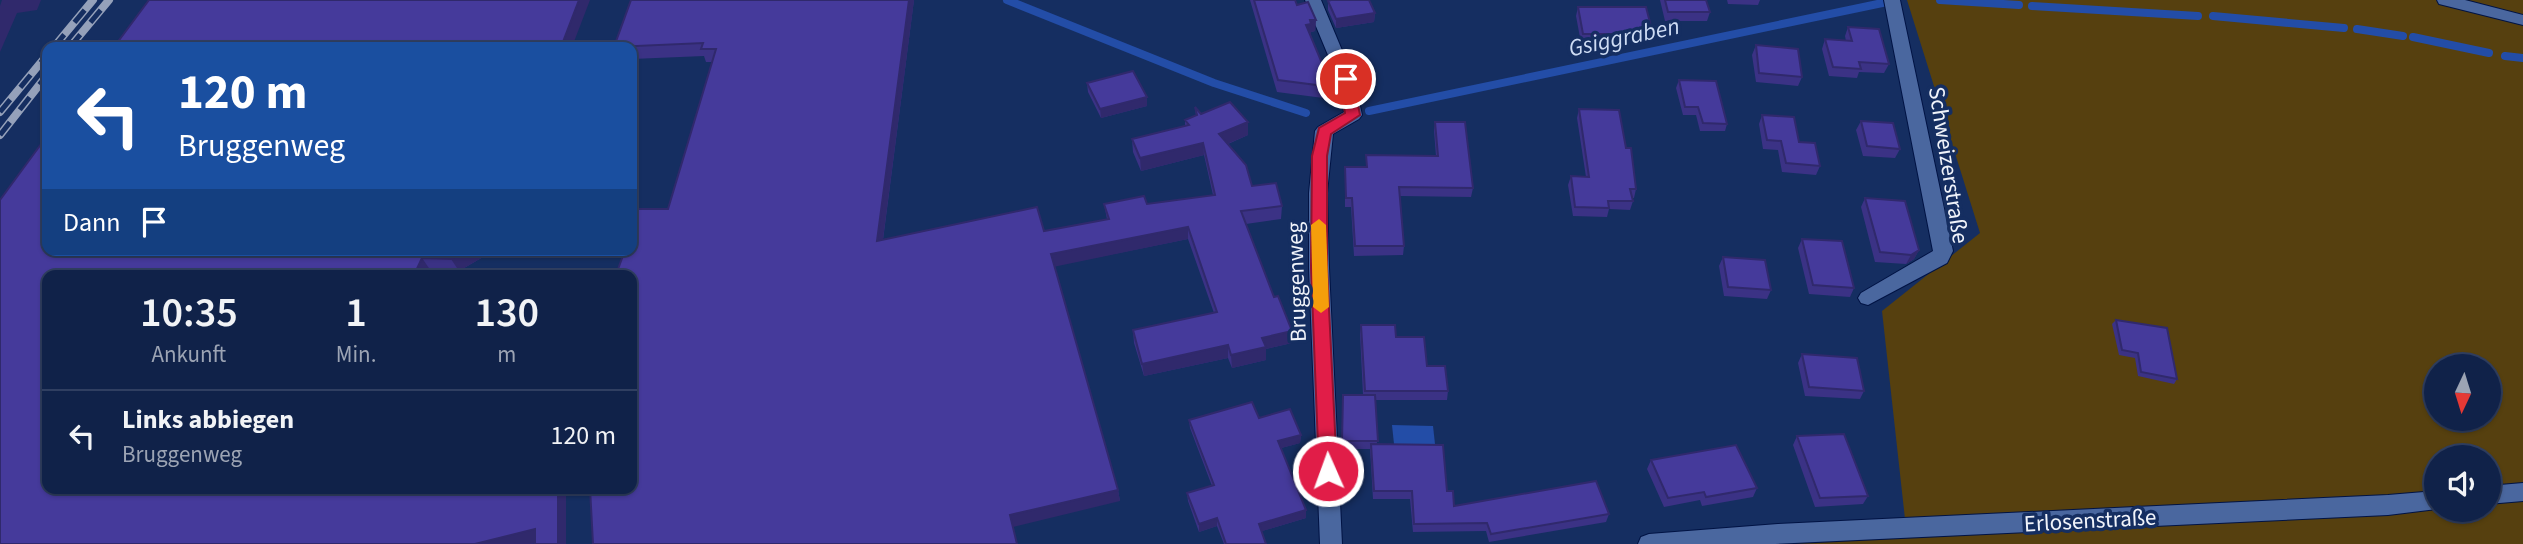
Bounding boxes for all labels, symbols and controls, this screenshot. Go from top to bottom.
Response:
water label: Gsiggraben [1565,9,1683,66]
pin [1316,49,1376,109]
text: 120 m [178,58,307,128]
icon: arrive [1327,60,1365,98]
icon: left [63,70,154,161]
street label: Schweizerstraße [1920,84,1977,246]
text: Bruggenweg [178,123,345,169]
icon: arrive [135,203,173,241]
text: Dann [63,204,121,241]
street label: Bruggenweg [1278,221,1315,343]
text: 10:35 [140,283,238,343]
text: 1 [345,283,367,343]
text: 130 [474,283,539,343]
text: Ankunft [151,338,226,371]
text: Min. [336,338,376,371]
text: m [497,338,516,371]
north arrow [2424,354,2501,430]
map controls [2424,354,2501,522]
text: Links abbiegen [122,401,294,438]
icon: left [63,417,101,455]
text: 120 m [550,417,616,454]
position arrow [1291,434,1365,508]
text: Bruggenweg [122,438,242,471]
button: sound [2424,445,2501,522]
street label: Erlosenstraße [2023,501,2157,540]

